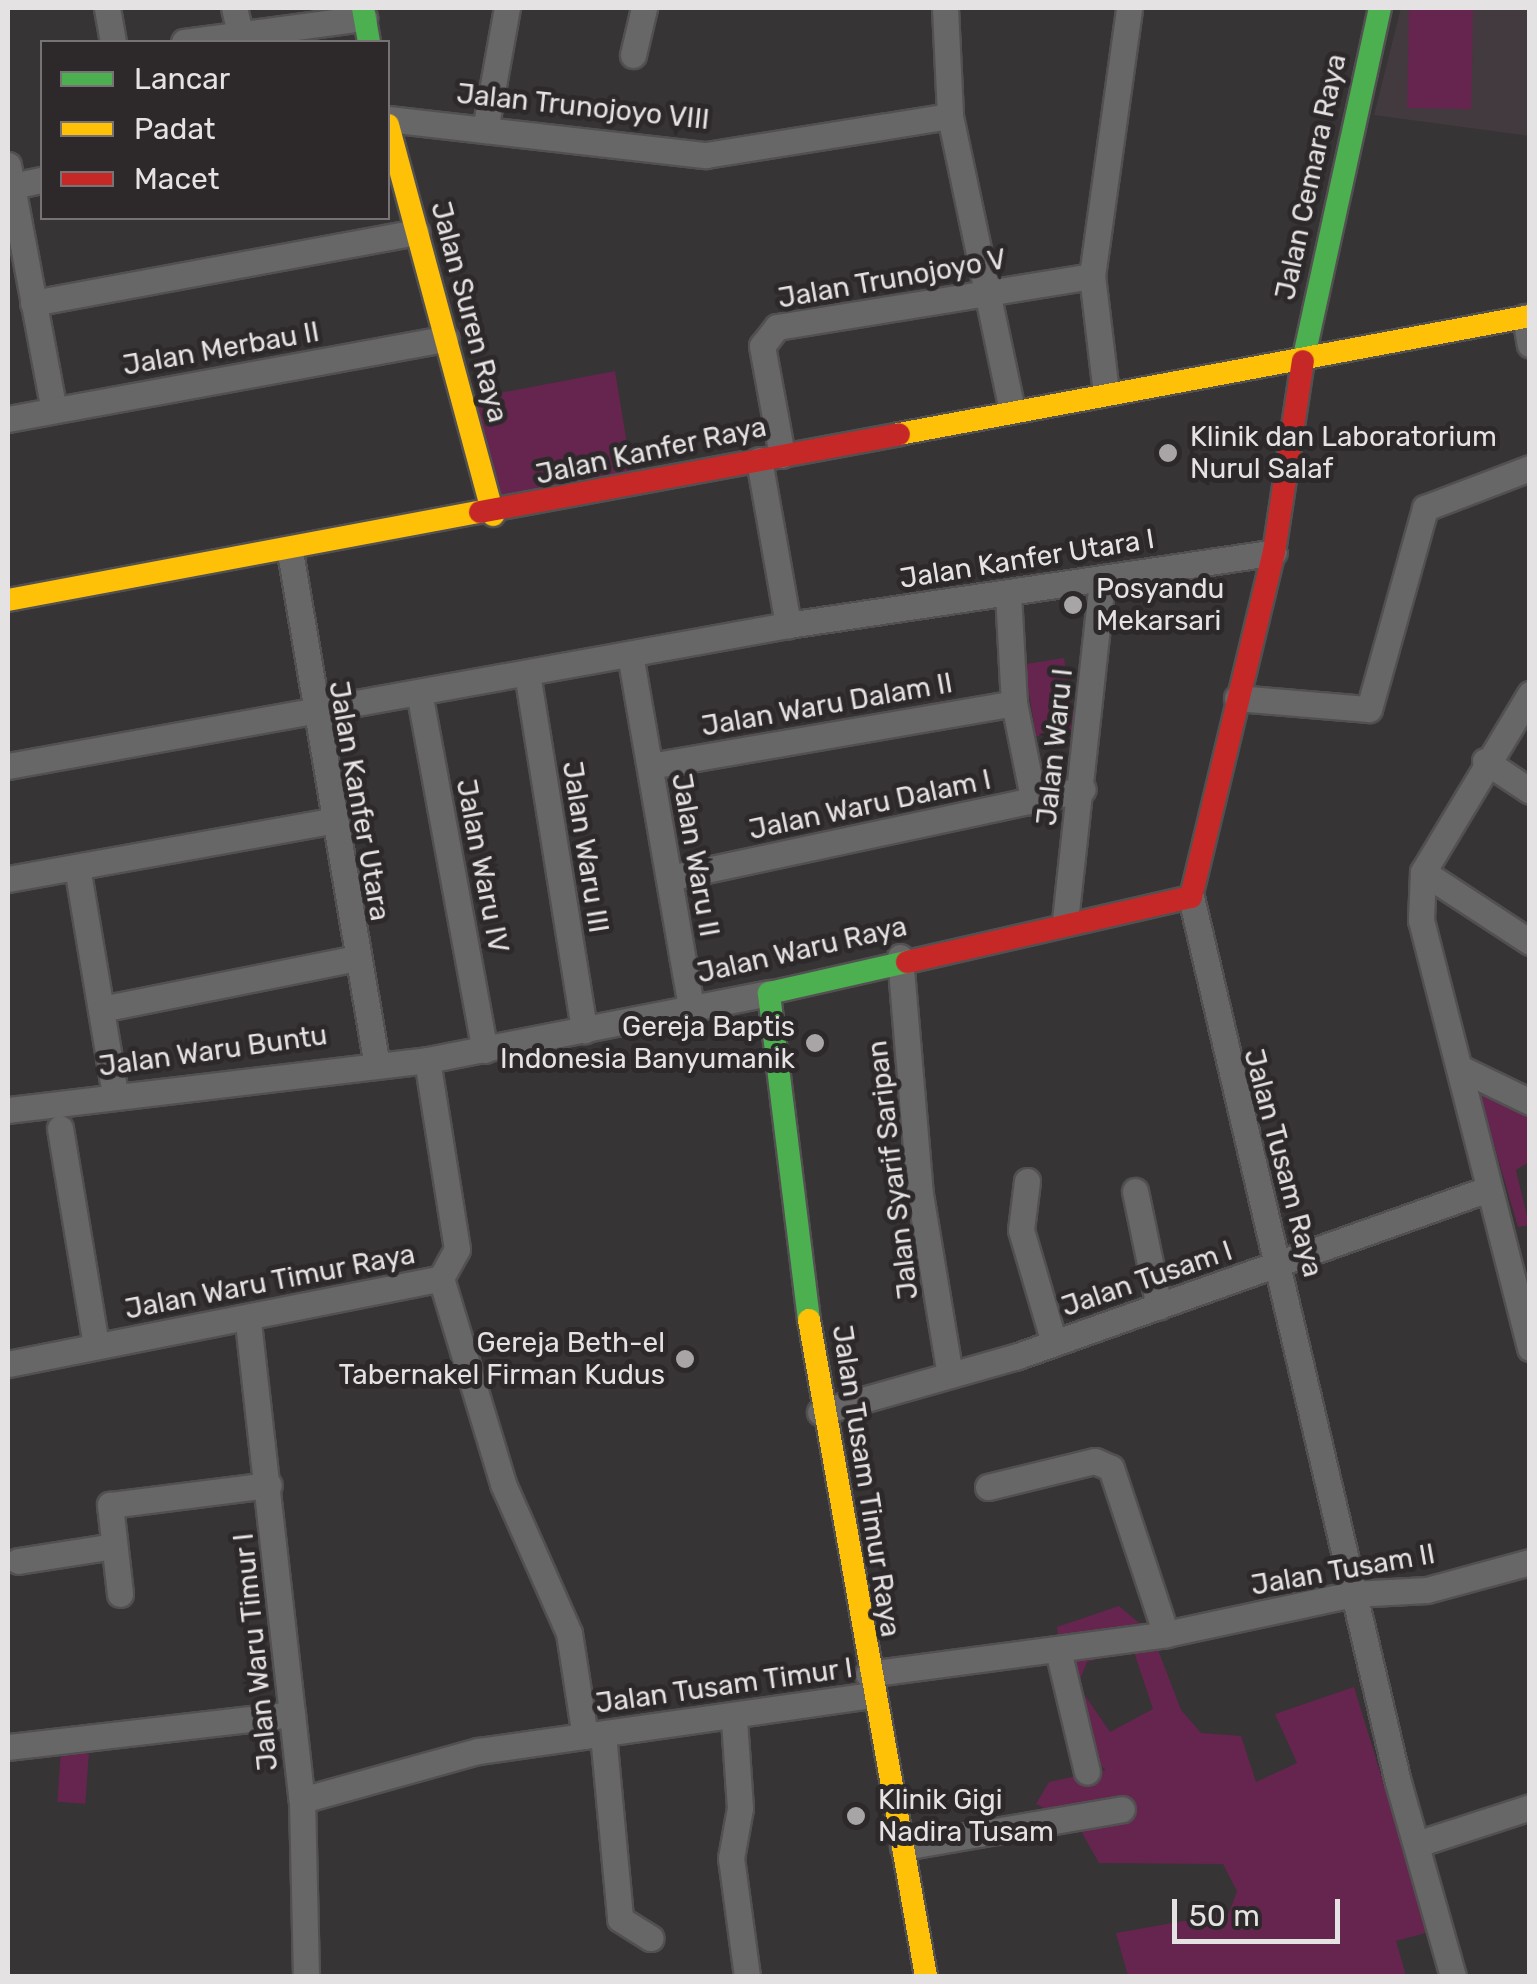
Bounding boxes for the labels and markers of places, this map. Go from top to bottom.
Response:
place label: Klinik dan Laboratorium Nurul Salaf [1190,420,1497,486]
marker: Klinik dan Laboratorium Nurul Salaf [1155,440,1181,466]
place label: Posyandu Mekarsari [1096,572,1224,638]
marker: Posyandu Mekarsari [1060,592,1086,618]
place label: Gereja Baptis Indonesia Banyumanik [500,1010,795,1076]
marker: Gereja Baptis Indonesia Banyumanik [804,1032,826,1054]
place label: Gereja Beth-el Tabernakel Firman Kudus [339,1326,665,1392]
marker: Gereja Beth-el Tabernakel Firman Kudus [674,1348,696,1370]
place label: Klinik Gigi Nadira Tusam [878,1783,1055,1849]
marker: Klinik Gigi Nadira Tusam [843,1803,869,1829]

